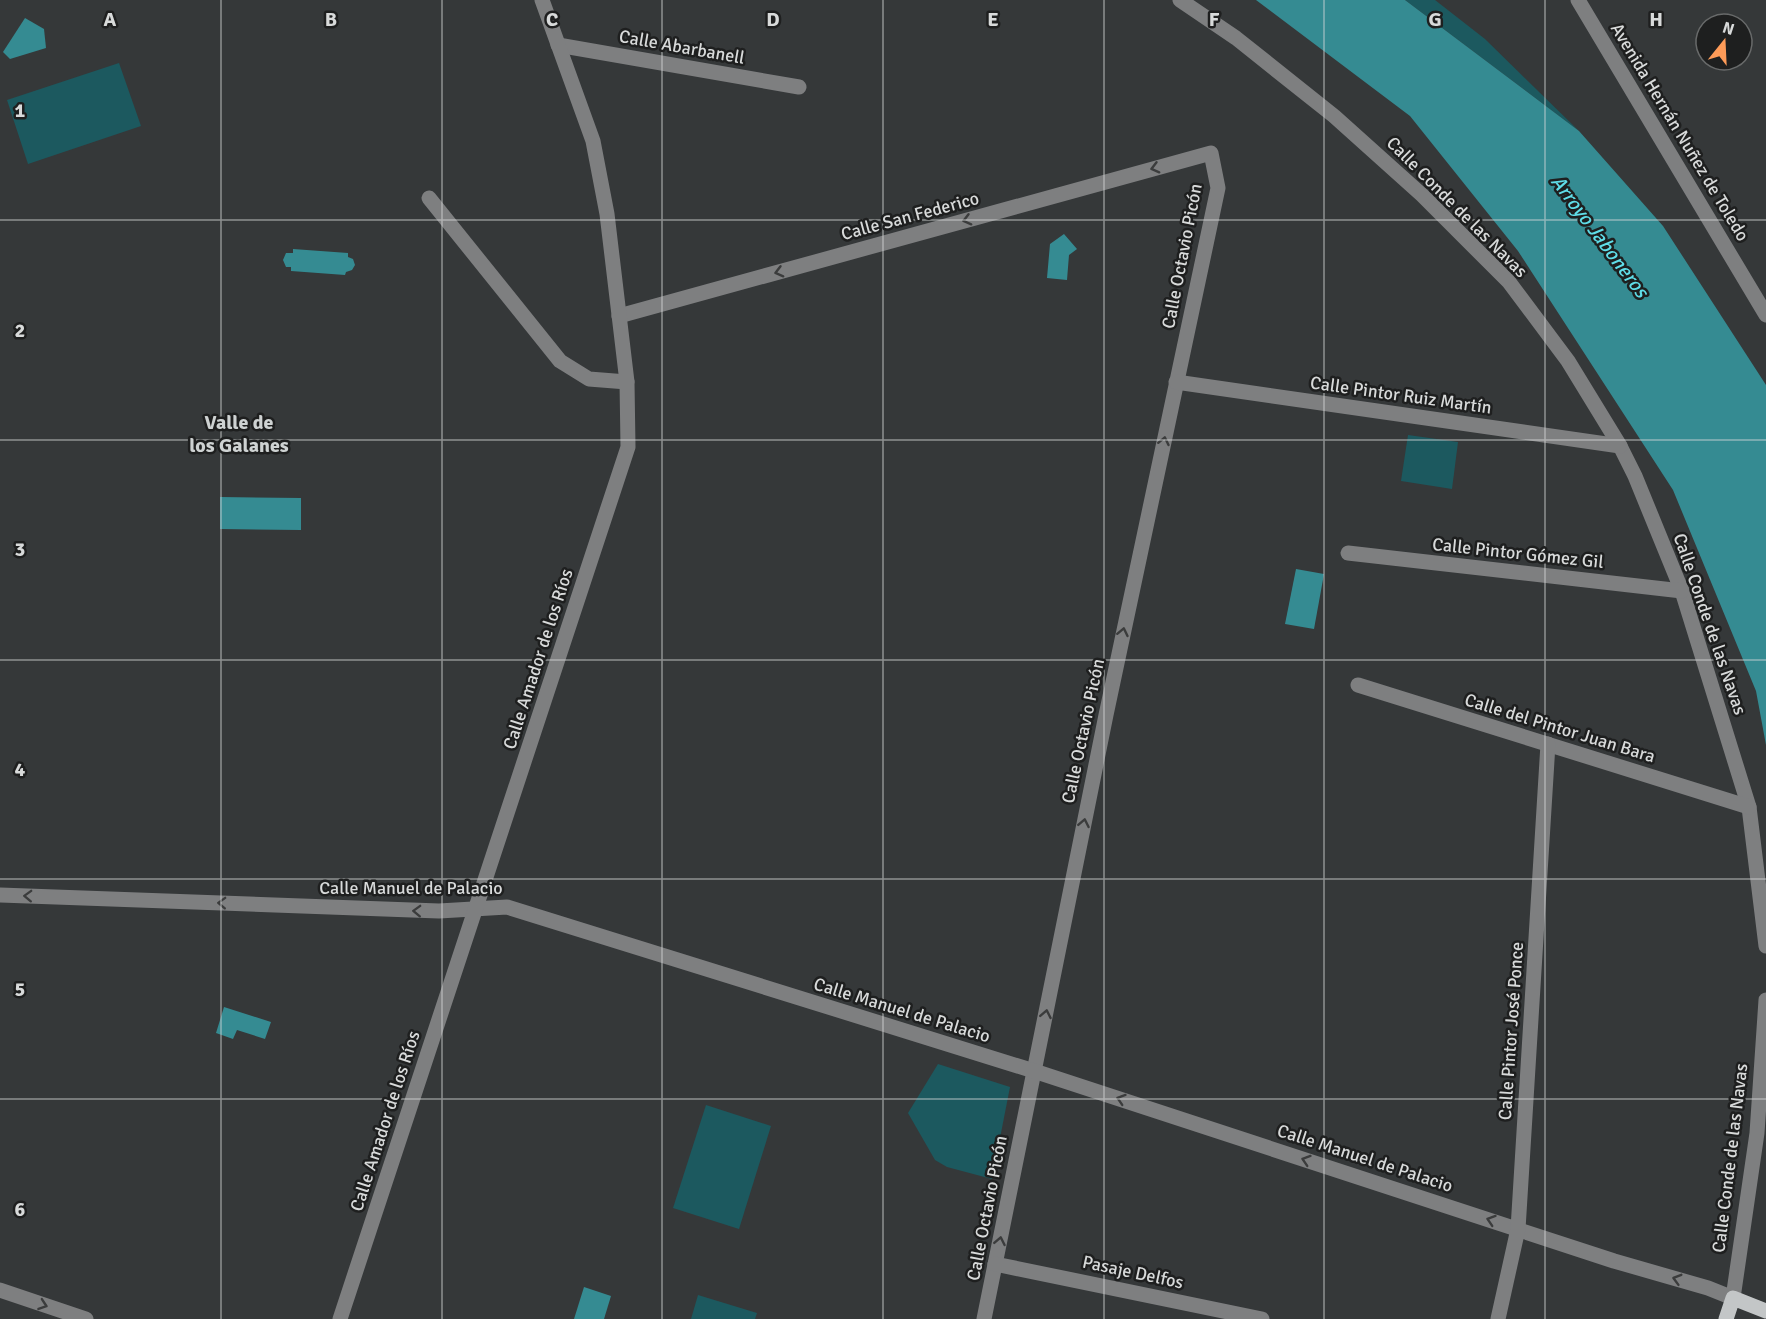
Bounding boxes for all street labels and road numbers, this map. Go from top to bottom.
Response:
street label: Avenida Hernán Nuñez de Toledo [1606,19,1754,245]
street label: Calle Abarbanell [617,25,747,69]
street label: Calle Conde de las Navas [1382,132,1532,282]
street label: Calle Octavio Picón [1157,182,1207,330]
street label: Calle San Federico [839,187,981,245]
street label: Calle Pintor Ruiz Martín [1309,371,1493,419]
street label: Calle Conde de las Navas [1669,530,1751,718]
street label: Calle Pintor Gómez Gil [1431,533,1605,573]
street label: Calle Amador de los Ríos [498,566,578,752]
street label: Calle Octavio Picón [1057,657,1109,805]
street label: Calle del Pintor Juan Bara [1462,688,1658,768]
street label: Calle Manuel de Palacio [319,877,503,899]
street label: Calle Pintor José Ponce [1494,941,1528,1121]
street label: Calle Manuel de Palacio [811,973,993,1047]
street label: Calle Amador de los Ríos [345,1028,425,1214]
street label: Calle Conde de las Navas [1707,1062,1753,1254]
street label: Calle Manuel de Palacio [1274,1119,1456,1197]
street label: Calle Octavio Picón [962,1134,1012,1282]
street label: Pasaje Delfos [1080,1251,1186,1293]

